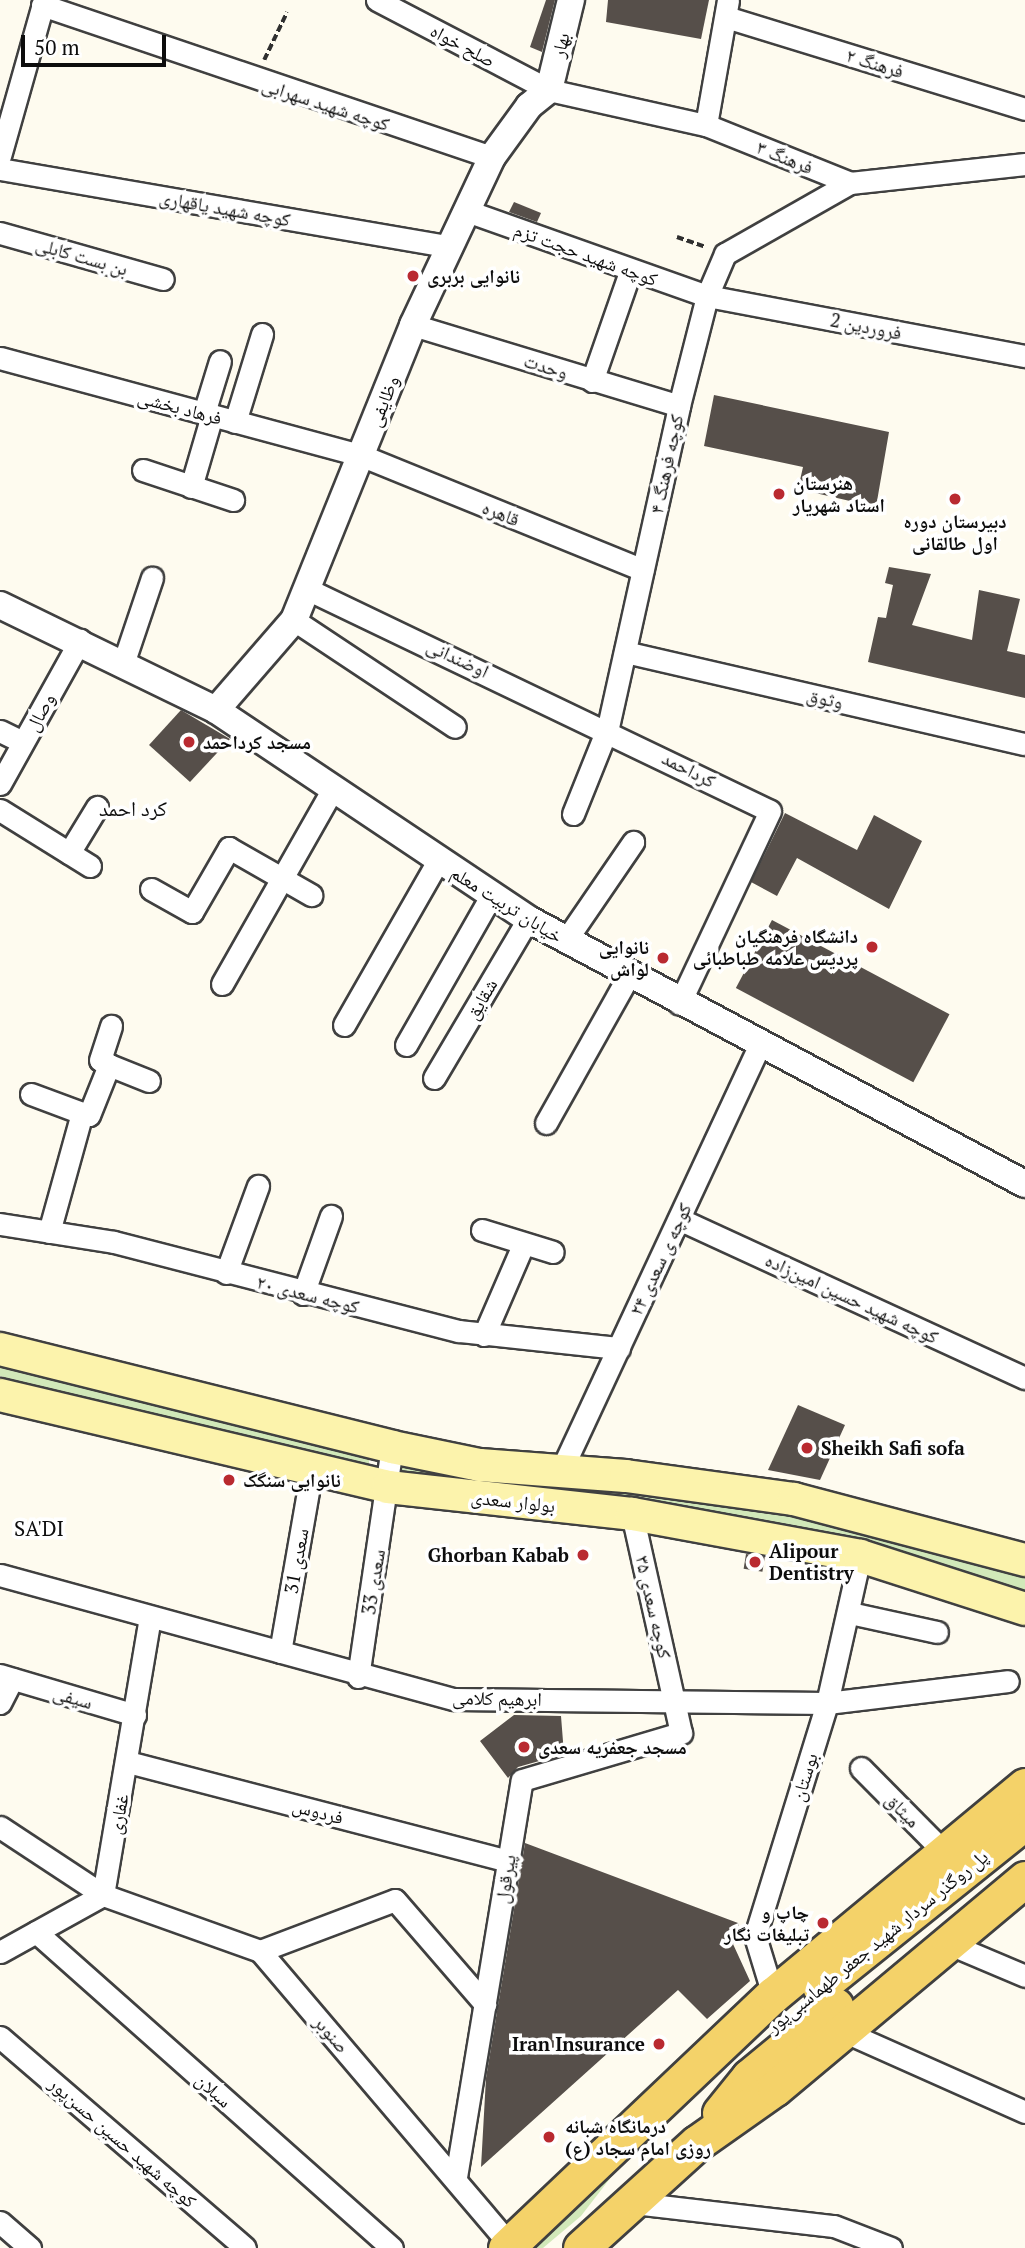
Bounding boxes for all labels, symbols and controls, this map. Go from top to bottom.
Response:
street label: صلح خواه [427,18,499,72]
scale bar [24,21,170,65]
street label: بهار [546,30,574,60]
text: 50 m [34,33,80,61]
street label: فرهنگ ۲ [844,44,906,82]
street label: کوچه شهید سهرابی [259,73,393,135]
street label: فرهنگ ۳ [753,135,817,179]
street label: کوچه شهید یاقهاری [158,185,292,231]
street label: کوچه شهید حجت تزم [511,218,661,290]
street label: بن بست کابلی [33,232,131,280]
place label: نانوایی بربری [427,265,520,287]
marker: نانوایی بربری [405,268,421,284]
street label: فروردین 2 [828,308,904,344]
street label: وحدت [521,349,571,383]
street label: وظایفی [362,372,404,430]
street label: فرهاد بخشی [135,385,225,429]
street label: کوچه فرهنگ ۴ [644,412,688,516]
place label: هنرستان استاد شهریار [793,472,885,516]
marker: هنرستان استاد شهریار [771,486,787,502]
marker: دبیرستان دوره اول طالقانی [947,491,963,507]
street label: قاهره [479,495,523,531]
place label: دبیرستان دوره اول طالقانی [904,510,1006,554]
street label: اوضندانی [423,634,493,682]
street label: وثوق [805,683,845,713]
street label: وصال [20,689,60,735]
place label: مسجد کرداحمد [203,731,311,753]
marker: مسجد کرداحمد [181,734,197,750]
street label: کرداحمد [658,746,720,792]
district label: کرد احمد [99,795,167,821]
street label: خیابان تربیت معلم [447,861,567,947]
place label: دانشگاه فرهنگیان پردیس علامه طباطبائی [693,925,858,969]
place label: نانوایی لواش [599,936,649,980]
marker: دانشگاه فرهنگیان پردیس علامه طباطبائی [864,939,880,955]
marker: نانوایی لواش [655,950,671,966]
street label: شقایق [460,975,502,1023]
street label: کوچه ی سعدی ۲۴ [624,1199,696,1319]
street label: کوچه شهید حسین امین‌زاده [762,1248,942,1348]
street label: کوچه سعدی ۲۰ [254,1270,362,1318]
place label: Sheikh Safi sofa [821,1437,965,1459]
marker: Sheikh Safi sofa [799,1440,815,1456]
place label: نانوایی سنگک [243,1469,341,1491]
marker: نانوایی سنگک [221,1472,237,1488]
street label: بولوار سعدی [470,1485,556,1517]
district label: SA'DI [10,1515,68,1541]
street label: سعدی 31 [279,1527,313,1595]
place label: Alipour Dentistry [769,1540,854,1584]
place label: Ghorban Kabab [428,1544,569,1566]
marker: Ghorban Kabab [575,1547,591,1563]
street label: سعدی 33 [357,1548,389,1616]
street label: کوچه سعدی ۳۵ [631,1553,677,1661]
marker: Alipour Dentistry [747,1554,763,1570]
street label: سیفی [51,1681,95,1713]
street label: ابرهیم کلامی [452,1686,542,1710]
place label: مسجد جعفریه سعدی [538,1736,687,1758]
marker: مسجد جعفریه سعدی [516,1739,532,1755]
street label: بوستان [786,1750,822,1804]
street label: میثاق [881,1788,925,1832]
street label: غفاری [103,1792,133,1836]
street label: فردوس [290,1793,346,1829]
street label: پل روگذر سردار شهید جعفر طهماسبی‌پور [762,1845,992,2037]
street label: پیرقول [490,1853,520,1905]
place label: چاپ و تبلیغات نگار [724,1901,809,1945]
marker: چاپ و تبلیغات نگار [815,1915,831,1931]
street label: صنوبر [310,2011,354,2057]
place label: Iran Insurance [512,2033,645,2055]
marker: Iran Insurance [651,2036,667,2052]
street label: سبلان [191,2068,237,2112]
street label: کوچه شهید حسین حسن‌پور [45,2072,201,2212]
place label: درمانگاه شبانه روزی امام سجاد (ع) [565,2115,711,2159]
marker: درمانگاه شبانه روزی امام سجاد (ع) [539,2127,559,2147]

